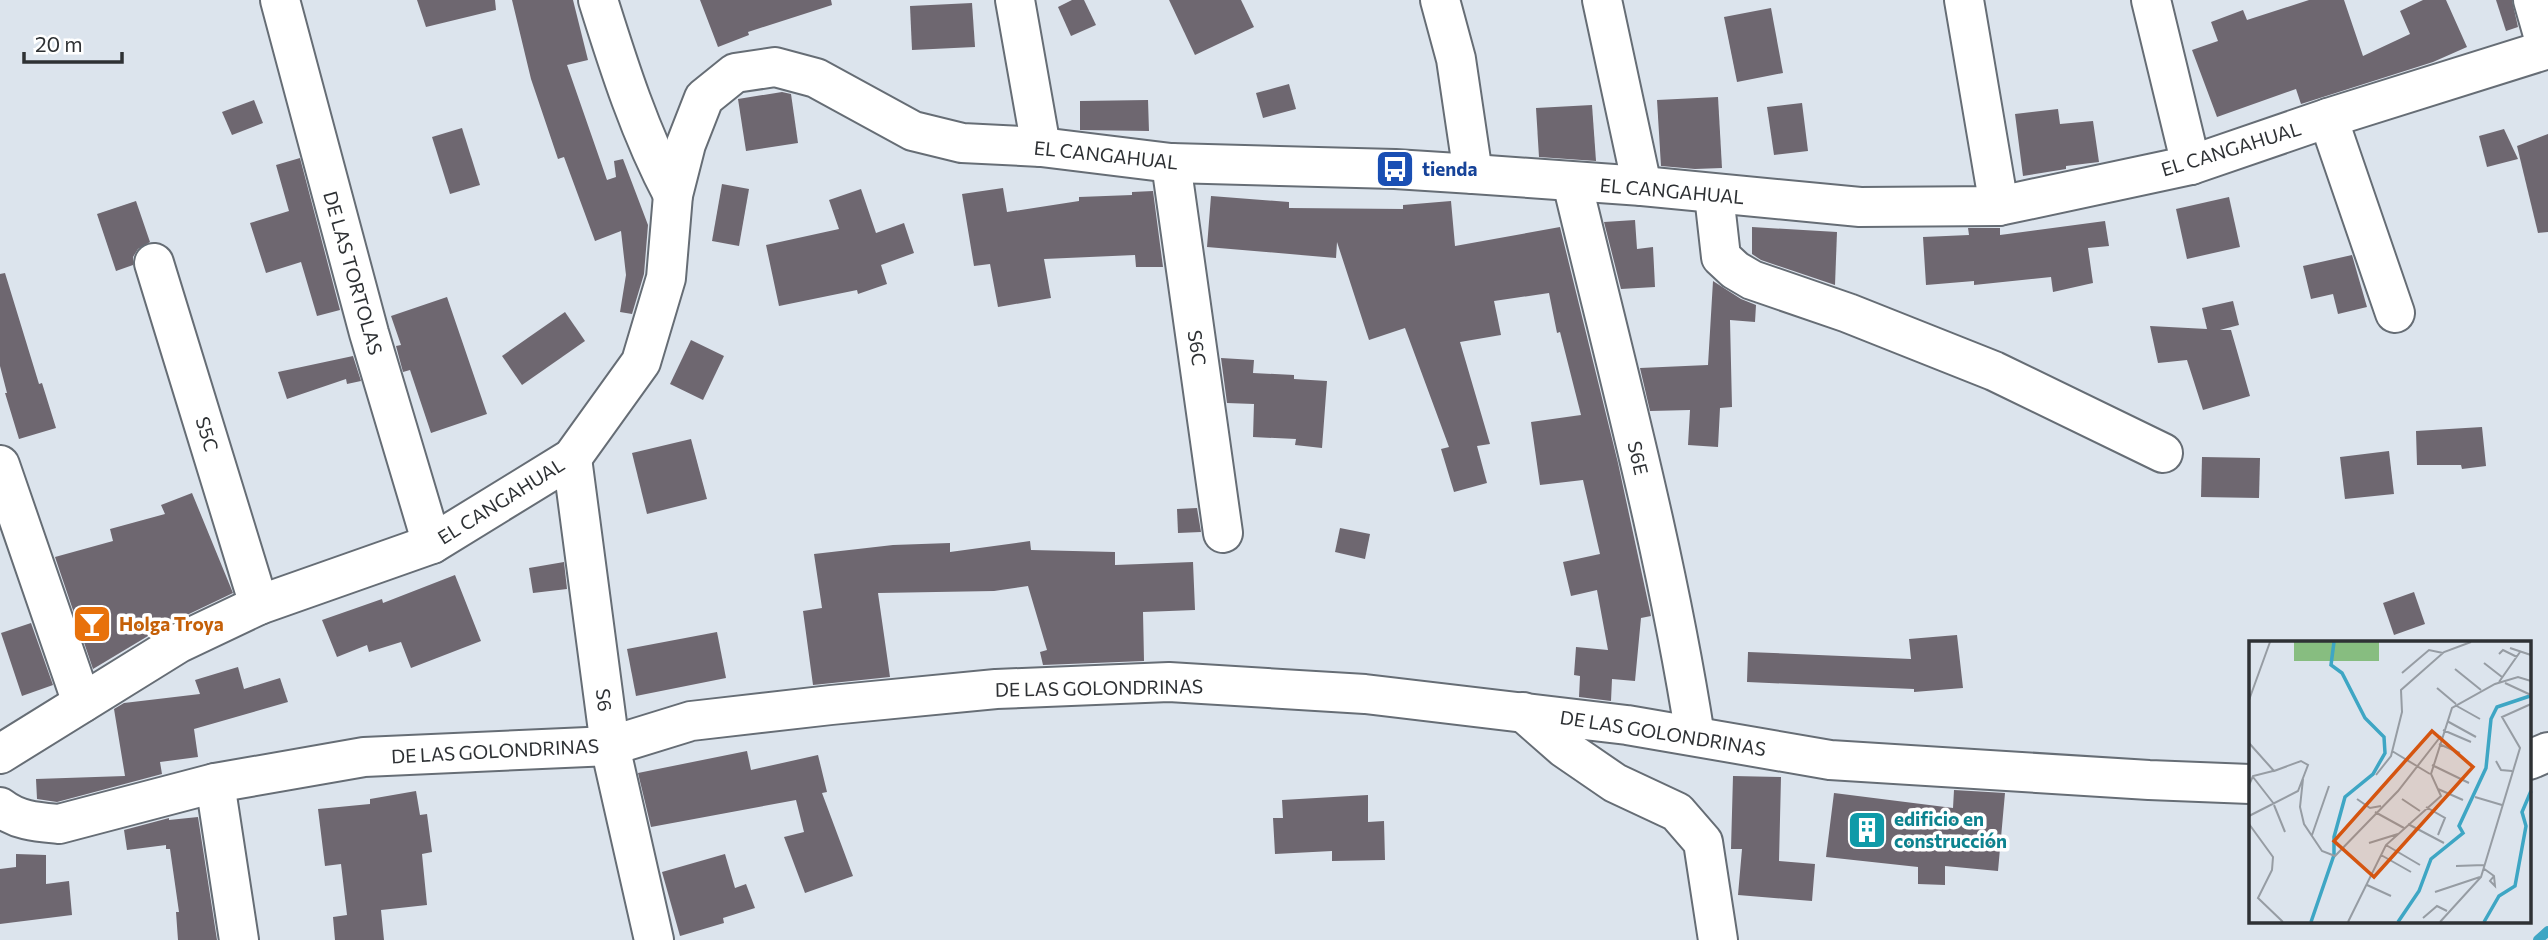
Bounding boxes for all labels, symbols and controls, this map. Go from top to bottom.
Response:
scale bar [24,21,122,65]
text: 20 m [35,31,83,56]
street label: EL CANGAHUAL [2158,116,2304,181]
street label: EL CANGAHUAL [1033,135,1179,174]
bus stop icon: tienda [1374,148,1416,190]
place label: tienda [1422,157,1477,180]
street label: EL CANGAHUAL [1599,173,1745,208]
street label: DE LAS TORTOLAS [319,188,388,357]
street label: S6C [1184,329,1211,367]
street label: S5C [191,414,224,454]
street label: S6E [1623,439,1654,477]
street label: EL CANGAHUAL [433,452,568,549]
bar icon: Holga Troya [71,603,113,645]
place label: Holga Troya [119,612,224,635]
inset map [2249,641,2530,922]
street label: DE LAS GOLONDRINAS [995,674,1203,701]
street label: S6 [592,687,617,713]
street label: DE LAS GOLONDRINAS [1558,705,1768,760]
street label: DE LAS GOLONDRINAS [390,734,599,767]
place label: edificio en construcción [1894,807,2007,852]
building icon: edificio en construcción [1846,809,1888,851]

